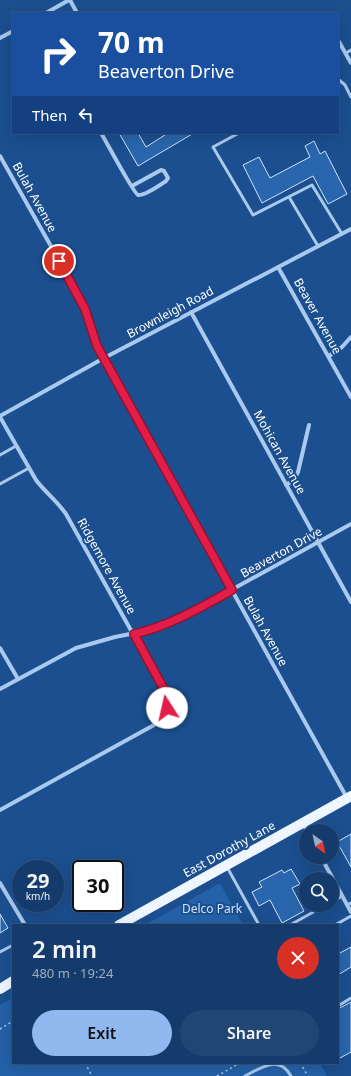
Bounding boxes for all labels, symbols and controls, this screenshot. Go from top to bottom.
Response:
text: 70 m [98,23,165,61]
icon: right [32,28,84,80]
text: Beaverton Drive [98,59,234,83]
icon: left [75,104,97,126]
text: Then [32,105,67,125]
street label: Bulah Avenue [9,159,61,235]
pin [42,244,76,278]
icon: arrive [48,250,70,272]
street label: Beaver Avenue [290,275,346,357]
street label: Brownleigh Road [124,282,216,342]
street label: Mohican Avenue [250,407,310,497]
street label: Ridgemore Avenue [74,515,141,617]
street label: Beaverton Drive [237,522,325,581]
street label: Bulah Avenue [240,593,292,669]
position arrow [146,687,188,729]
street label: East Dorothy Lane [180,817,278,881]
north arrow [299,824,339,864]
map controls [299,824,339,912]
speed limit sign: 30 [72,860,124,912]
text: 29 [27,867,49,894]
button: search [299,872,339,912]
text: km/h [26,889,50,903]
park label: Delco Park [182,900,243,917]
text: 2 min [32,932,97,965]
button: close [277,937,319,979]
text: 480 m · 19:24 [32,964,113,982]
button: Exit [32,1010,172,1056]
button: Share [180,1010,319,1056]

